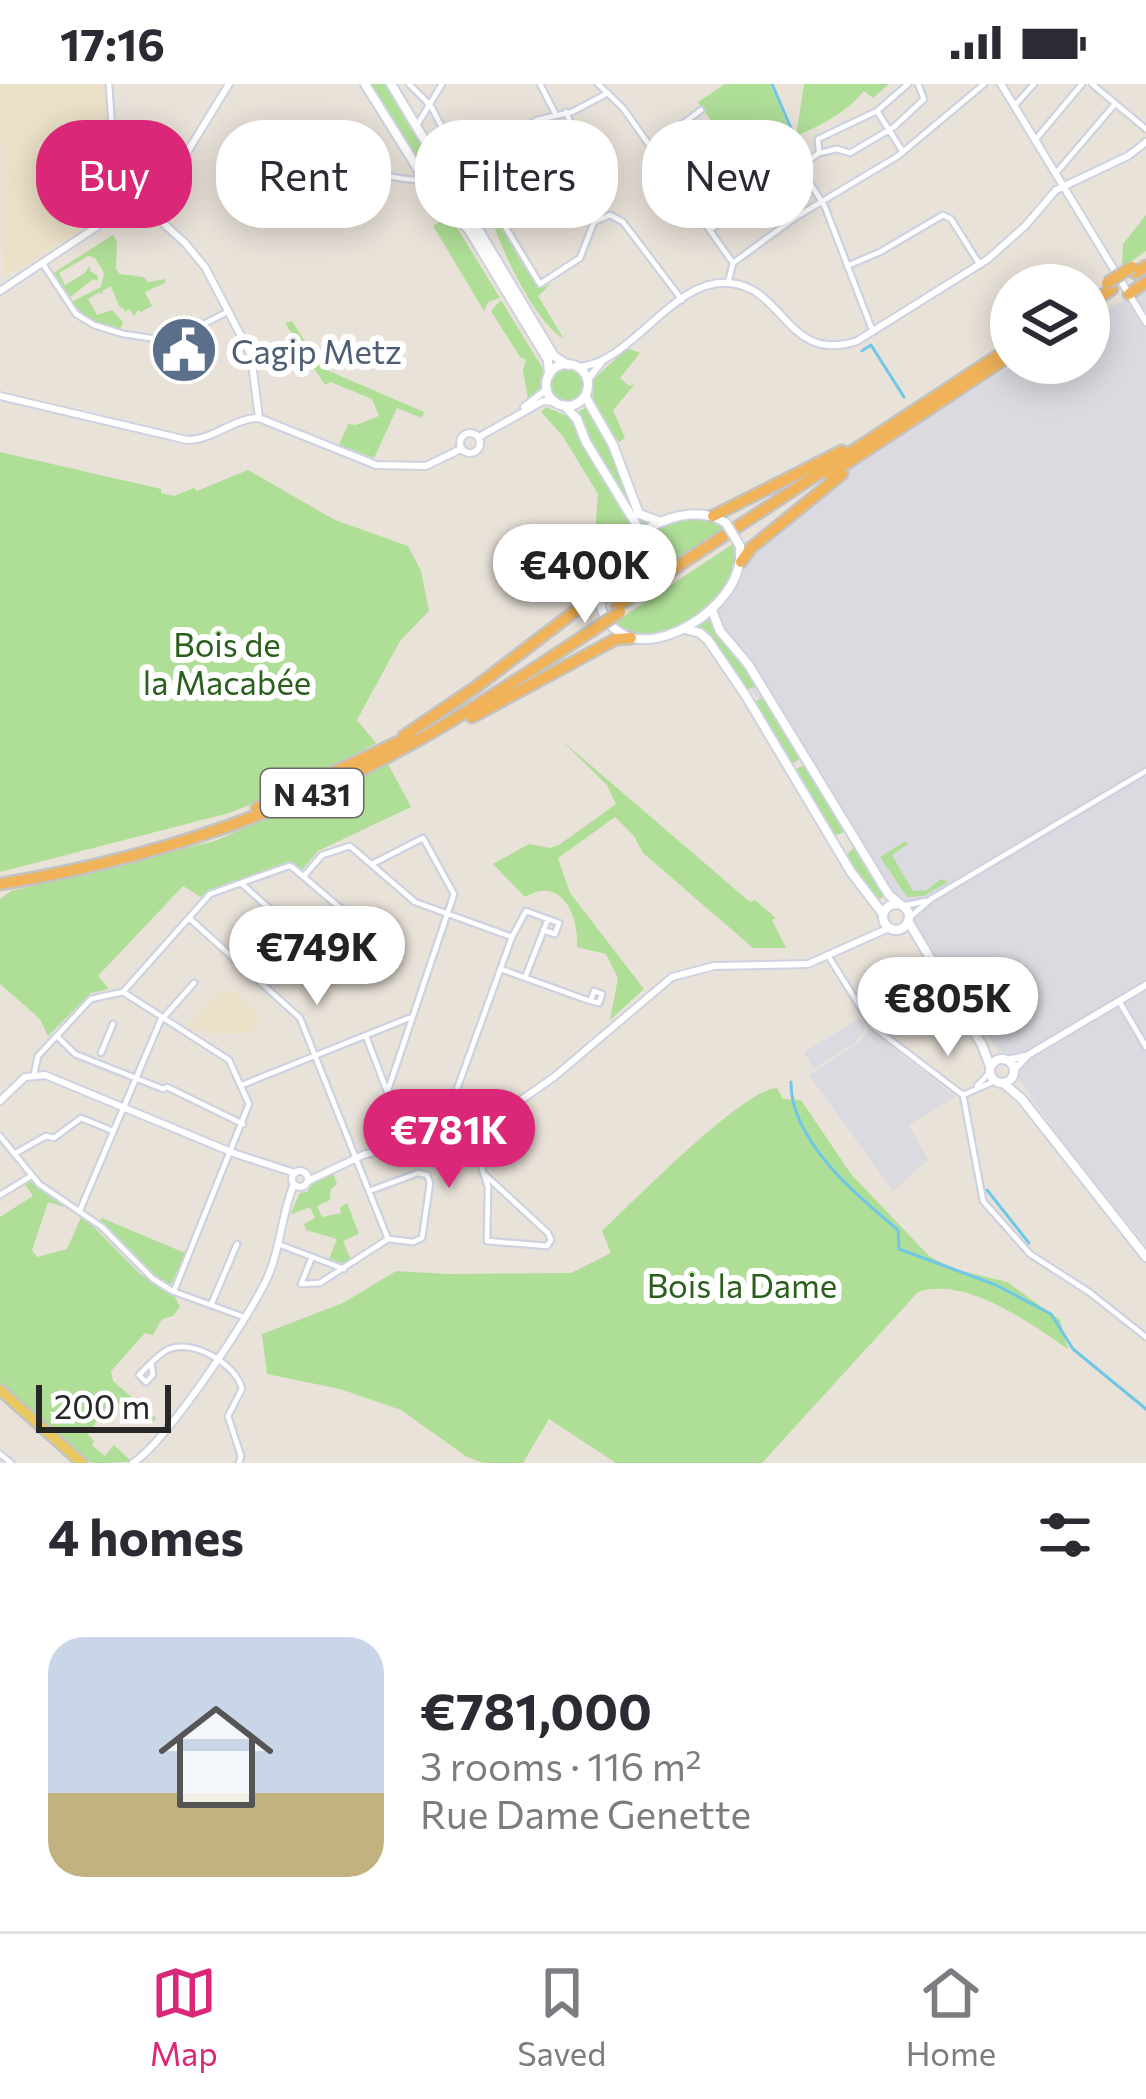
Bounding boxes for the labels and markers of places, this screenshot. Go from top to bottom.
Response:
public building icon: Cagip Metz [149,315,219,385]
place label: Cagip Metz [231,330,402,371]
pin: €400K [501,524,669,626]
pin: €749K [233,906,401,1008]
pin: €805K [864,957,1032,1059]
pin: €781K [365,1089,533,1191]

